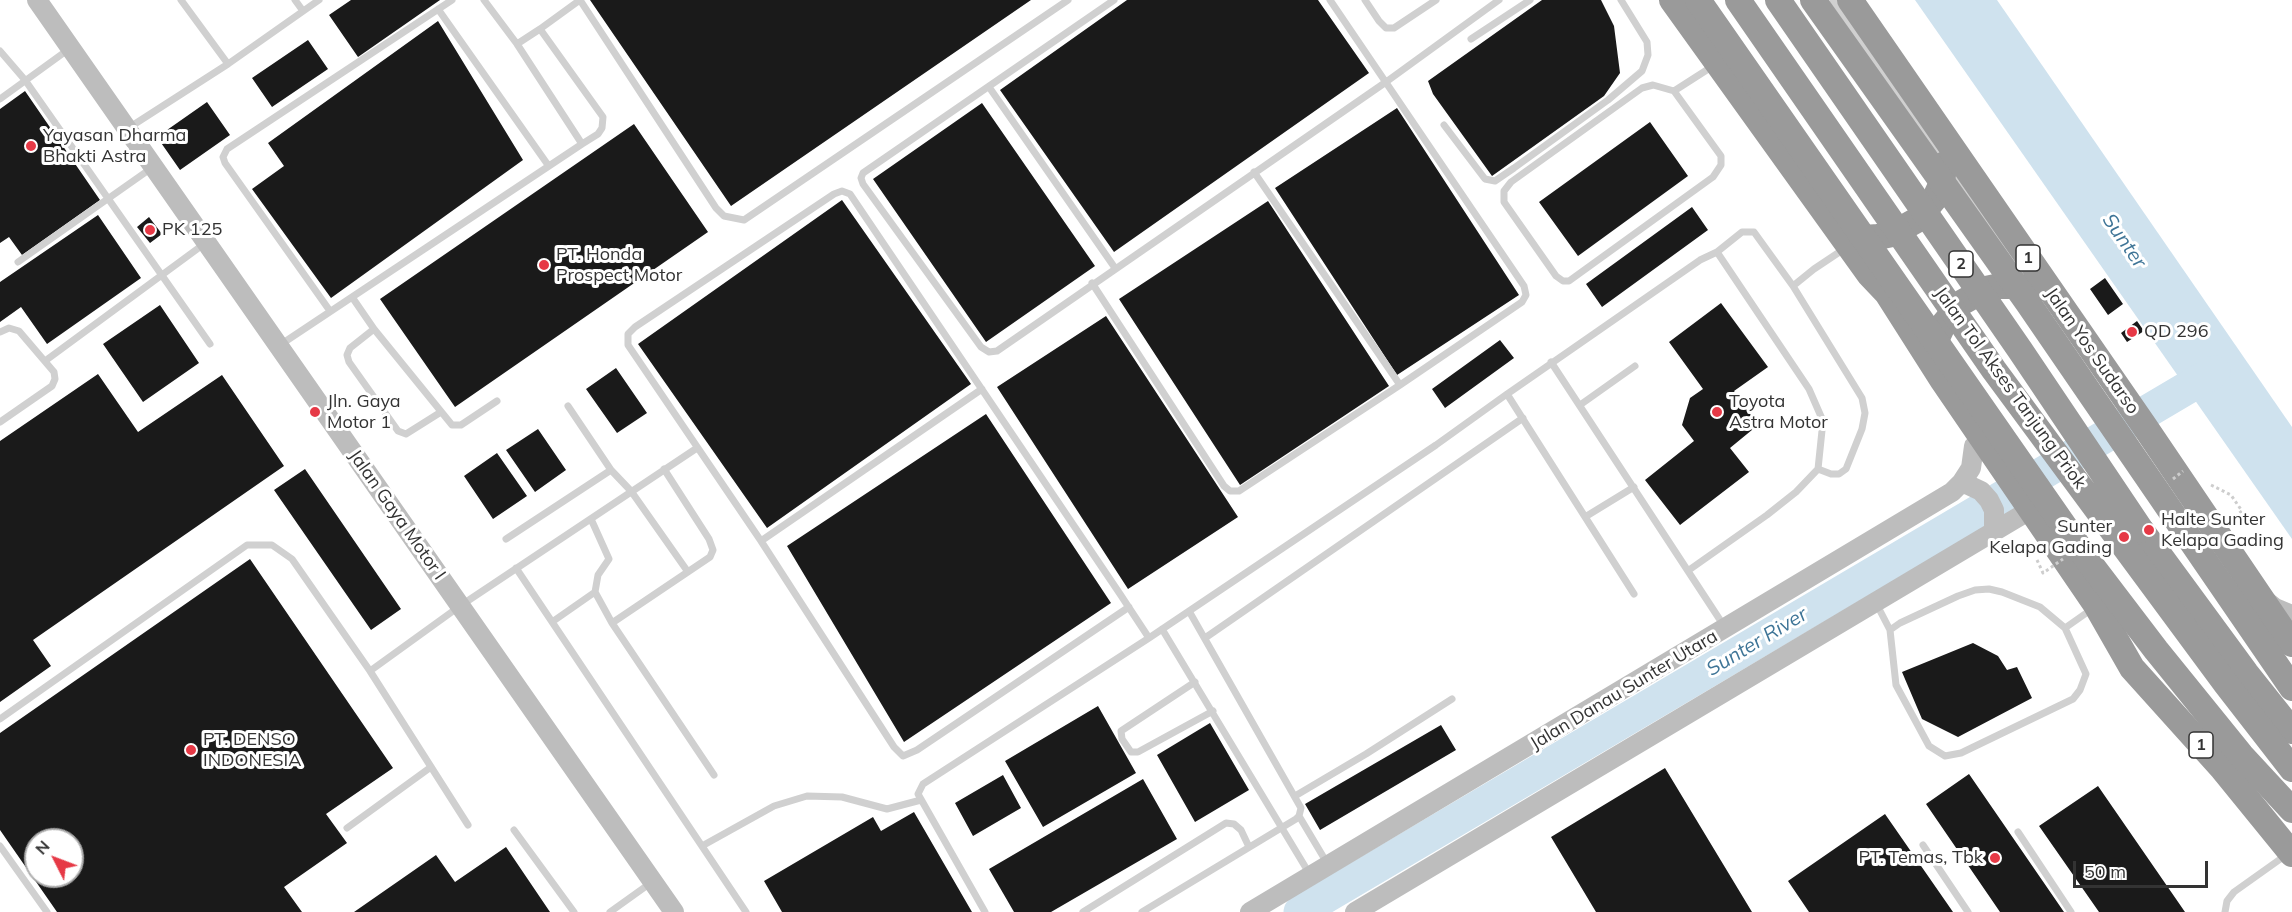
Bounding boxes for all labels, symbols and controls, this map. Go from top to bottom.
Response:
place label: Yayasan Dharma Bhakti Astra [43,125,186,168]
marker: Yayasan Dharma Bhakti Astra [24,139,38,153]
water label: Sunter [2097,209,2151,273]
place label: PK 125 [162,219,222,241]
marker: PK 125 [143,223,157,237]
place label: PT. Honda Prospect Motor [556,244,682,286]
road number: 1 [2016,245,2040,271]
road number: 2 [1949,251,1973,277]
marker: PT. Honda Prospect Motor [537,258,551,272]
street label: Jalan Tol Akses Tanjung Priok [1930,283,2090,493]
street label: Jalan Yos Sudarso [2040,284,2144,418]
place label: QD 296 [2144,321,2208,343]
marker: QD 296 [2125,325,2139,339]
place label: Jln. Gaya Motor 1 [327,391,401,434]
place label: Toyota Astra Motor [1729,391,1828,434]
marker: Jln. Gaya Motor 1 [308,405,322,419]
marker: Toyota Astra Motor [1710,405,1724,419]
street label: Jalan Gaya Motor I [344,446,450,584]
place label: Halte Sunter Kelapa Gading [2161,509,2284,552]
place label: Sunter Kelapa Gading [1989,516,2112,558]
marker: Halte Sunter Kelapa Gading [2142,523,2156,537]
marker: Sunter Kelapa Gading [2117,530,2131,544]
water label: Sunter River [1702,603,1812,681]
street label: Jalan Danau Sunter Utara [1526,625,1722,755]
place label: PT. DENSO INDONESIA [203,729,301,771]
road number: 1 [2189,732,2213,758]
marker: PT. DENSO INDONESIA [184,743,198,757]
north arrow [24,828,84,888]
text: N [31,836,54,858]
place label: PT. Temas, Tbk [1859,847,1983,869]
scale bar [2076,849,2211,887]
marker: PT. Temas, Tbk [1988,851,2002,865]
text: 50 m [2084,860,2126,883]

